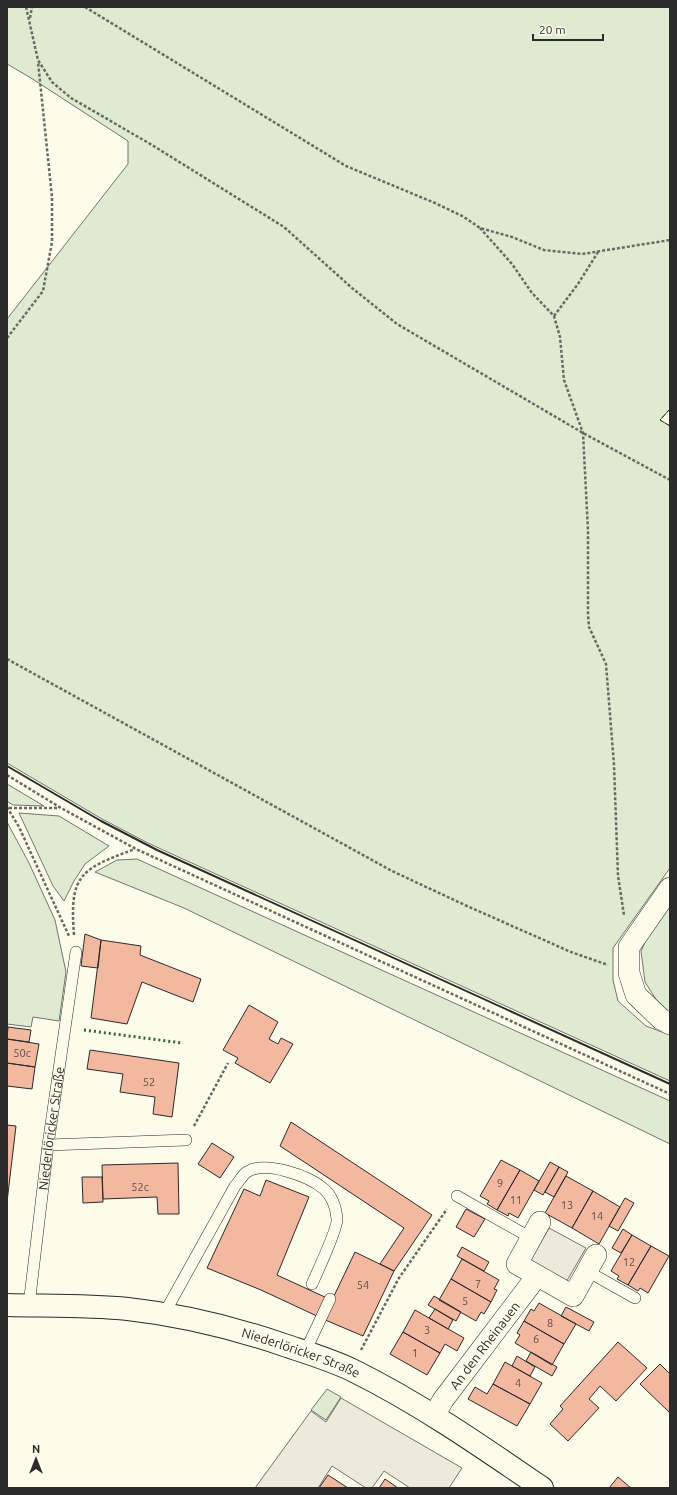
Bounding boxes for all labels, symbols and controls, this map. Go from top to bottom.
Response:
scale bar [533,16,603,42]
text: 20 m [539,23,566,36]
house number: 50c [13,1047,31,1059]
street label: Niederlöricker Straße [36,1066,66,1191]
house number: 52 [143,1076,155,1088]
house number: 9 [497,1177,503,1189]
house number: 52c [131,1181,149,1193]
house number: 11 [510,1194,522,1206]
house number: 13 [561,1199,573,1211]
house number: 14 [591,1210,603,1222]
house number: 12 [623,1256,635,1268]
house number: 7 [475,1278,481,1290]
house number: 54 [357,1279,369,1291]
house number: 5 [462,1295,468,1307]
street label: An den Rheinauen [447,1299,522,1392]
house number: 8 [547,1317,553,1329]
house number: 3 [424,1324,430,1336]
street label: Niederlöricker Straße [240,1325,363,1380]
house number: 6 [533,1333,539,1345]
house number: 1 [412,1347,418,1359]
house number: 4 [515,1377,521,1389]
north arrow [16,1439,56,1479]
text: N [32,1443,40,1455]

